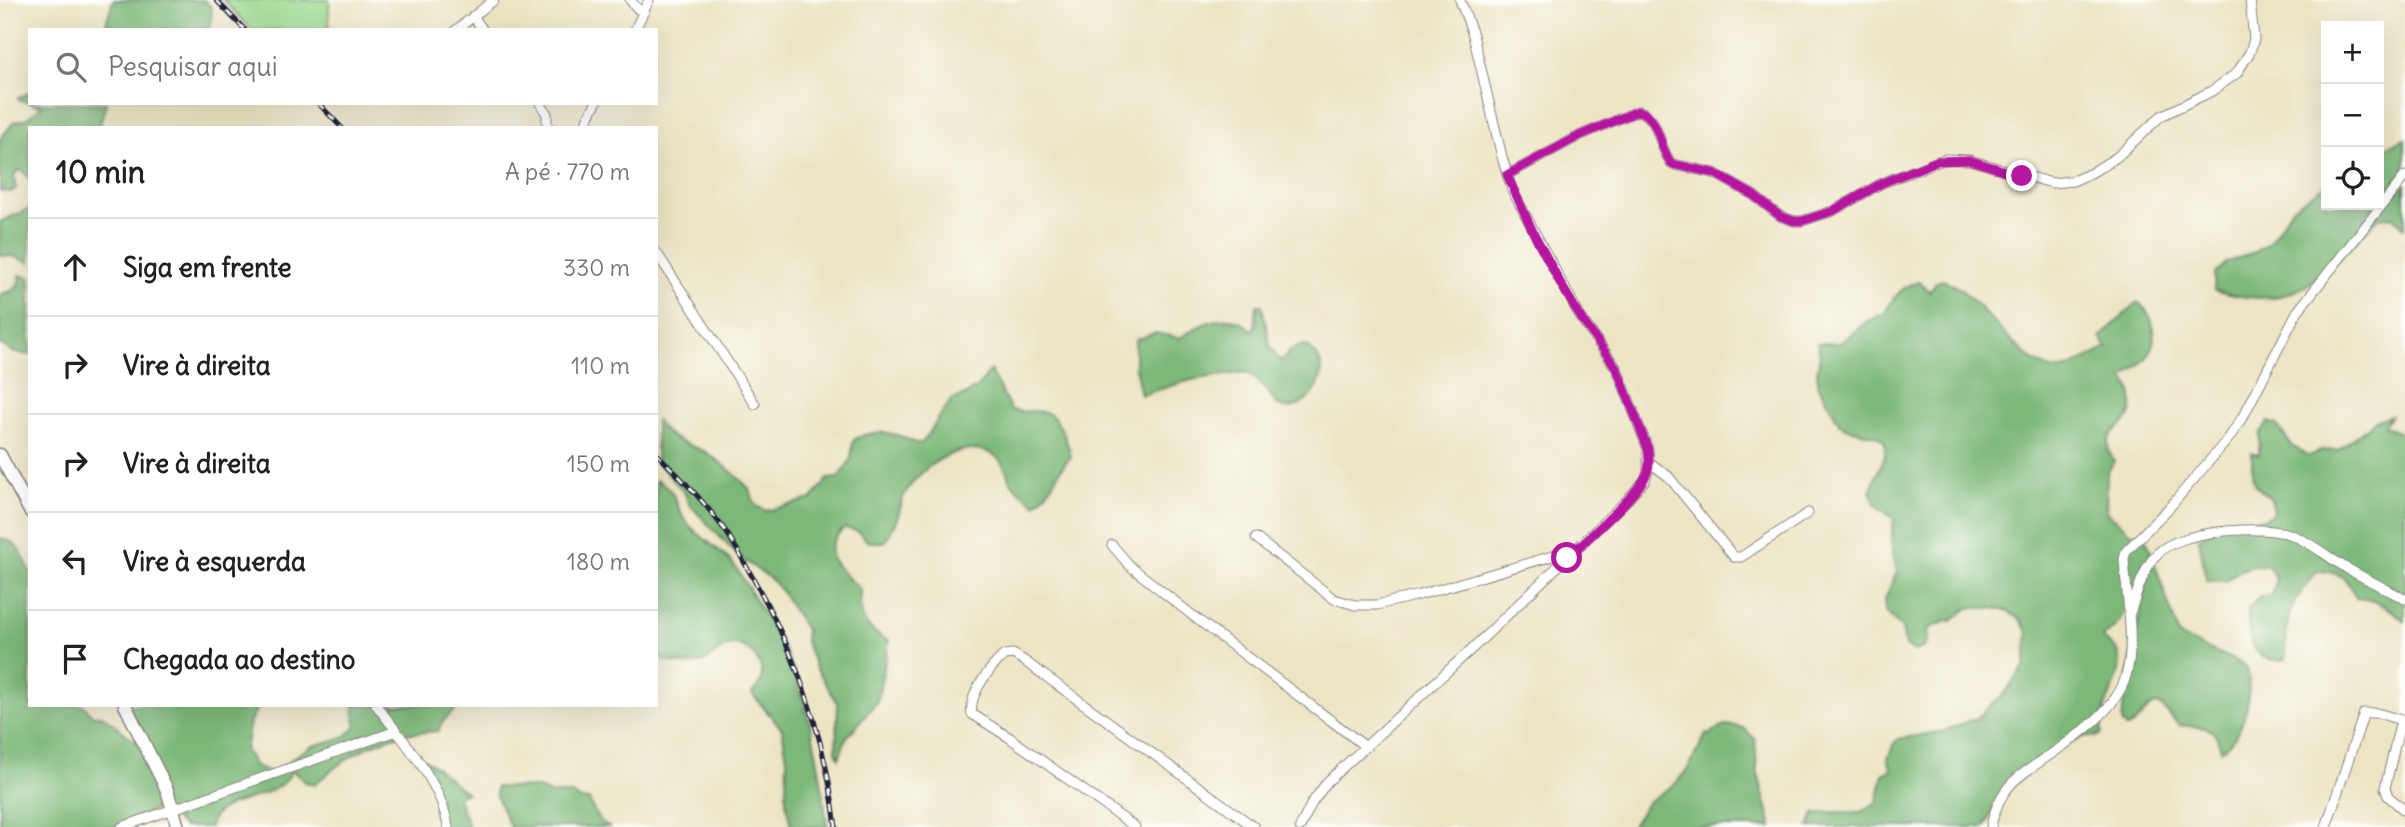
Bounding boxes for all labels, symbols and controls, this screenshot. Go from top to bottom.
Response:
map controls [2321,21,2384,210]
button: + [2321,21,2384,84]
search box [28,28,658,105]
icon: search [52,48,90,86]
text: Pesquisar aqui [108,50,277,83]
button: − [2321,84,2384,147]
button: locate [2321,147,2384,210]
text: 10 min [56,153,145,191]
text: A pé · 770 m [505,157,630,186]
route end [2006,160,2037,191]
icon: ahead [56,248,94,286]
text: Siga em frente [123,251,291,284]
text: 330 m [563,253,630,282]
icon: right [56,346,94,384]
text: Vire à direita [123,349,271,382]
text: 110 m [571,351,630,380]
icon: right [56,444,94,482]
text: Vire à direita [123,447,271,480]
text: 150 m [567,449,630,478]
icon: left [56,542,94,580]
route start [1551,542,1582,573]
text: Vire à esquerda [123,545,306,578]
text: 180 m [567,547,630,576]
icon: arrive [56,640,94,678]
text: Chegada ao destino [123,643,355,676]

